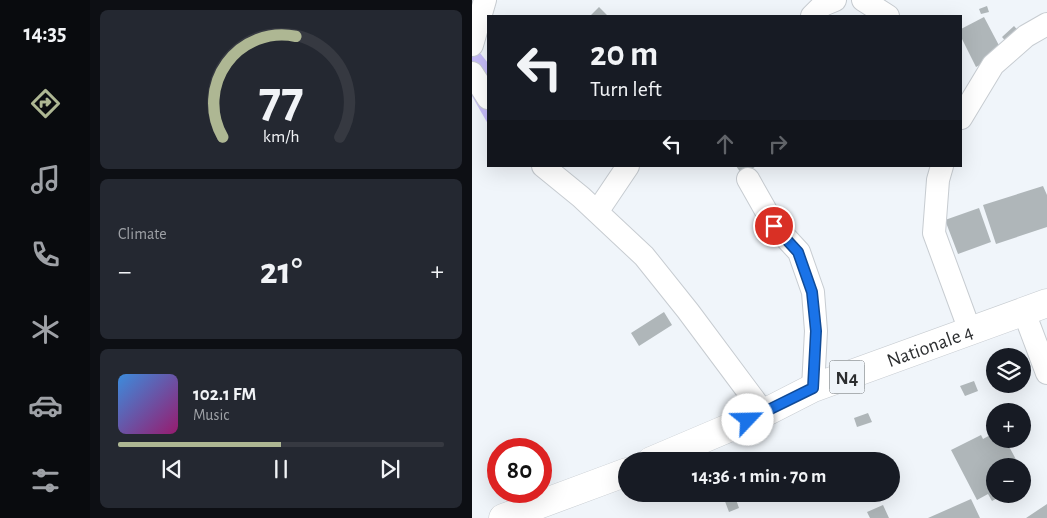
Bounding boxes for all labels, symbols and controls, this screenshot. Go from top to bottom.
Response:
text: 14:35 [23,22,67,44]
icon: left [507,35,572,100]
text: 20 m [590,37,658,72]
text: 77 [259,74,303,126]
text: Turn left [590,78,662,100]
icon: directions [28,86,63,121]
text: km/h [263,128,299,146]
icon: left [658,130,686,158]
icon: ahead [711,130,739,158]
icon: right [764,130,792,158]
icon: music [28,162,63,197]
pin [753,205,795,247]
icon: arrive [760,212,788,240]
text: Climate [118,226,167,242]
icon: phone [28,237,63,272]
text: 21° [260,253,302,291]
text: − [118,258,131,286]
text: + [431,258,444,286]
icon: climate [28,312,63,347]
street label: Nationale 4 [884,322,976,371]
map controls [986,348,1031,503]
button: layers [986,348,1031,393]
road number: N4 [830,361,864,394]
text: 102.1 FM [193,385,256,404]
icon: car [28,388,63,423]
position arrow [721,393,773,445]
button: + [986,403,1031,448]
text: Music [193,407,229,423]
speed limit sign: 80 [487,438,552,503]
icon: previous [158,455,186,483]
icon: pause [267,455,295,483]
icon: next [376,455,404,483]
button: − [986,458,1031,503]
icon: filters [28,463,63,498]
text: 14:36 · 1 min · 70 m [692,467,826,486]

